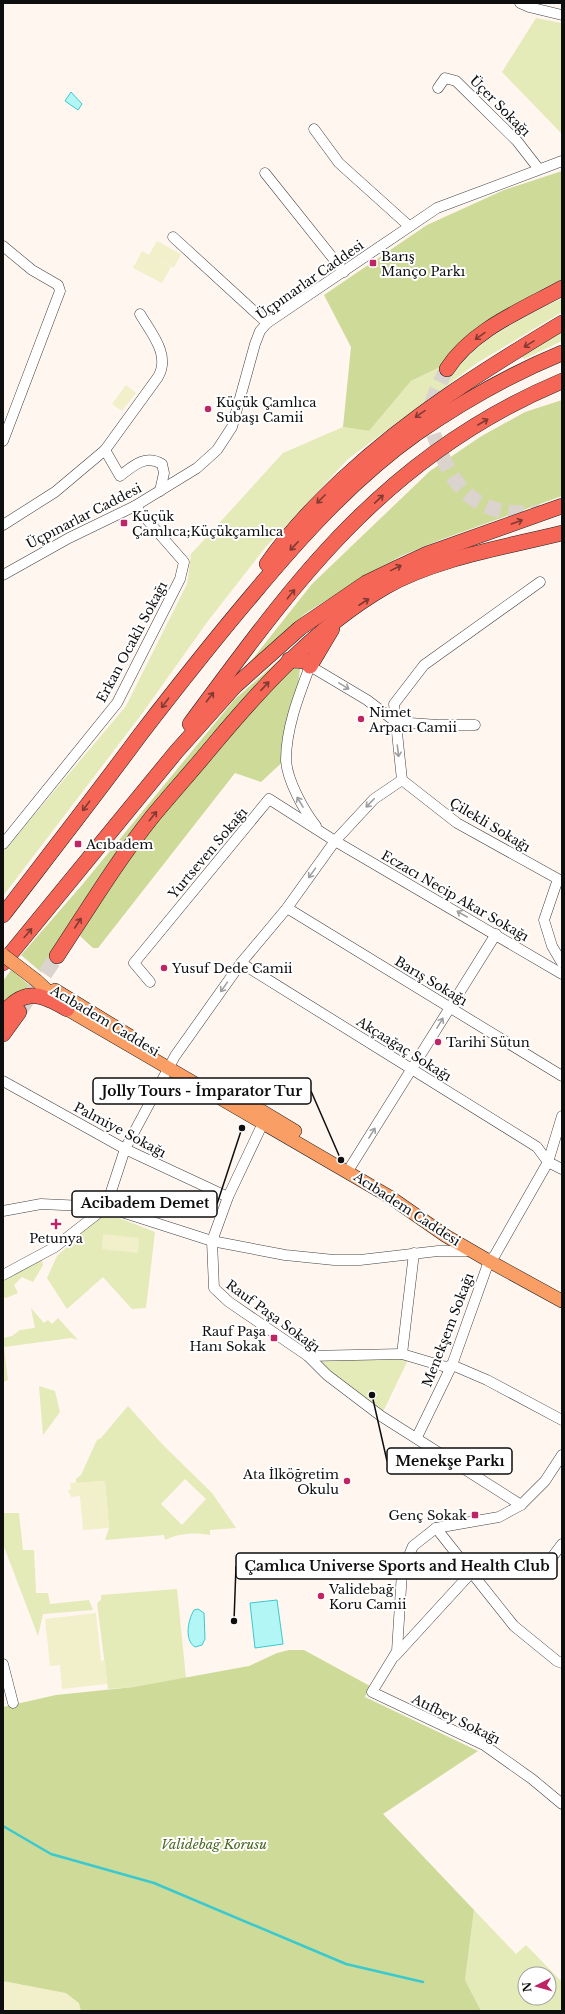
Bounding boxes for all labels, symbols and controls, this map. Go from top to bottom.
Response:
street label: Üçer Sokağı [466,71,535,140]
street label: Üçpınarlar Caddesi [252,235,367,323]
place label: Barış Manço Parkı [381,248,466,280]
marker: Barış Manço Parkı [368,258,378,268]
one-way arrow [475,332,486,340]
one-way arrow [523,340,535,348]
place label: Küçük Çamlıca Subaşı Camii [216,394,317,426]
marker: Küçük Çamlıca Subaşı Camii [203,404,213,414]
one-way arrow [414,410,425,418]
one-way arrow [477,417,489,425]
street label: Üçpınarlar Caddesi [23,478,145,552]
one-way arrow [317,494,326,504]
one-way arrow [373,495,383,504]
place label: Küçük Çamlıca;Küçükçamlıca [132,508,284,540]
marker: Küçük Çamlıca;Küçükçamlıca [119,518,129,528]
one-way arrow [511,518,524,525]
one-way arrow [289,541,299,551]
one-way arrow [390,564,402,571]
street label: Erkan Ocaklı Sokağı [93,578,171,705]
one-way arrow [286,589,295,600]
one-way arrow [358,598,369,606]
one-way arrow [260,680,269,691]
one-way arrow [338,682,350,690]
one-way arrow [206,691,215,702]
one-way arrow [160,697,169,708]
place label: Nimet Arpacı Camii [368,704,457,736]
marker: Nimet Arpacı Camii [356,714,366,724]
one-way arrow [394,744,402,757]
street label: Çilekli Sokağı [447,794,534,856]
one-way arrow [296,796,304,808]
one-way arrow [365,798,375,808]
one-way arrow [82,801,90,812]
street label: Yurtseven Sokağı [164,803,251,903]
one-way arrow [149,811,157,822]
place label: Acıbadem [85,836,153,853]
marker: Acıbadem [73,839,83,849]
street label: Eczacı Necip Akar Sokağı [378,847,532,945]
one-way arrow [308,867,316,878]
one-way arrow [456,910,468,918]
one-way arrow [75,917,83,929]
one-way arrow [23,927,32,938]
street label: Barış Sokağı [392,953,471,1010]
place label: Yusuf Dede Camii [171,960,293,977]
marker: Yusuf Dede Camii [159,963,169,973]
street label: Acıbadem Caddesi [47,981,163,1060]
one-way arrow [220,981,229,992]
street label: Akçaağaç Sokağı [352,1012,455,1085]
one-way arrow [437,1017,445,1029]
place label: Tarihi Sütun [446,1034,530,1051]
marker: Tarihi Sütun [433,1037,443,1047]
callout: Jolly Tours - İmparator Tur [93,1078,311,1104]
text: Jolly Tours - İmparator Tur [99,1082,302,1100]
street label: Palmiye Sokağı [71,1099,170,1162]
one-way arrow [368,1128,376,1139]
street label: Acıbadem Caddesi [350,1168,464,1250]
callout: Acibadem Demet [72,1191,217,1217]
text: Acibadem Demet [80,1194,210,1212]
marker: Petunya [51,1219,61,1229]
place label: Petunya [29,1230,84,1247]
street label: Menekşem Sokağı [418,1270,478,1390]
street label: Rauf Paşa Sokağı [223,1276,324,1356]
place label: Rauf Paşa Hanı Sokak [190,1323,267,1355]
marker: Rauf Paşa Hanı Sokak [269,1333,279,1343]
callout: Menekşe Parkı [387,1448,512,1474]
text: Menekşe Parkı [395,1452,505,1470]
place label: Ata İlköğretim Okulu [242,1466,339,1498]
marker: Ata İlköğretim Okulu [342,1476,352,1486]
place label: Genç Sokak [388,1507,467,1524]
marker: Genç Sokak [470,1510,480,1520]
callout: Çamlıca Universe Sports and Health Club [236,1553,557,1579]
text: Çamlıca Universe Sports and Health Club [244,1557,550,1575]
place label: Validebağ Koru Camii [328,1581,407,1613]
marker: Validebağ Koru Camii [316,1591,326,1601]
street label: Atıfbey Sokağı [408,1690,504,1748]
park label: Validebağ Korusu [161,1836,267,1853]
north arrow [517,1966,557,2006]
text: N [519,1981,535,1993]

